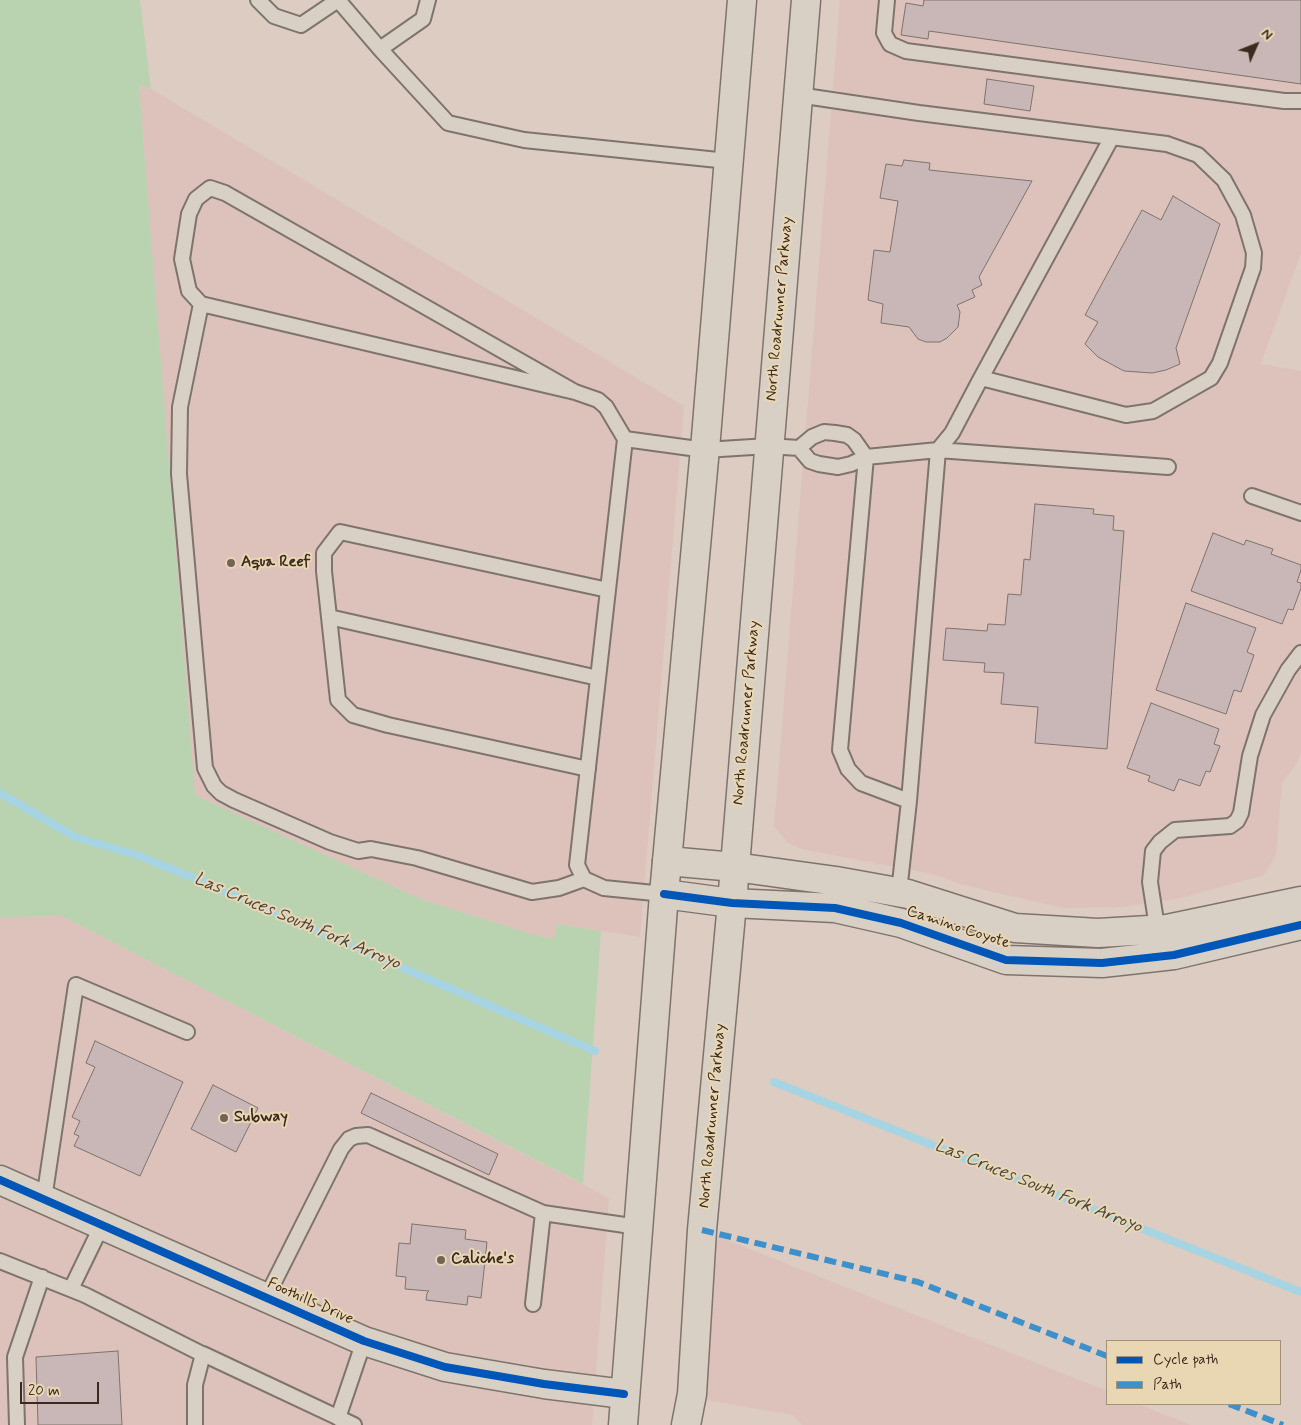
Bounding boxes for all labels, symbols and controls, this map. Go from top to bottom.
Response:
north arrow [1231,20,1281,70]
text: N [1257,25,1276,44]
street label: North Roadrunner Parkway [762,216,798,402]
place label: Aqua Reef [241,553,311,573]
marker: Aqua Reef [225,557,237,569]
street label: North Roadrunner Parkway [729,620,765,806]
water label: Las Cruces South Fork Arroyo [191,869,403,975]
street label: Camino Coyote [904,902,1012,954]
street label: North Roadrunner Parkway [695,1023,731,1209]
place label: Subway [234,1108,288,1128]
marker: Subway [218,1112,230,1124]
water label: Las Cruces South Fork Arroyo [931,1135,1145,1239]
place label: Caliche's [451,1250,514,1270]
marker: Caliche's [435,1254,447,1266]
street label: Foothills Drive [264,1274,356,1330]
legend [1106,1340,1281,1405]
text: Cycle path [1153,1350,1218,1370]
scale bar [22,1372,101,1404]
text: Path [1153,1375,1182,1395]
text: 20 m [28,1381,60,1401]

